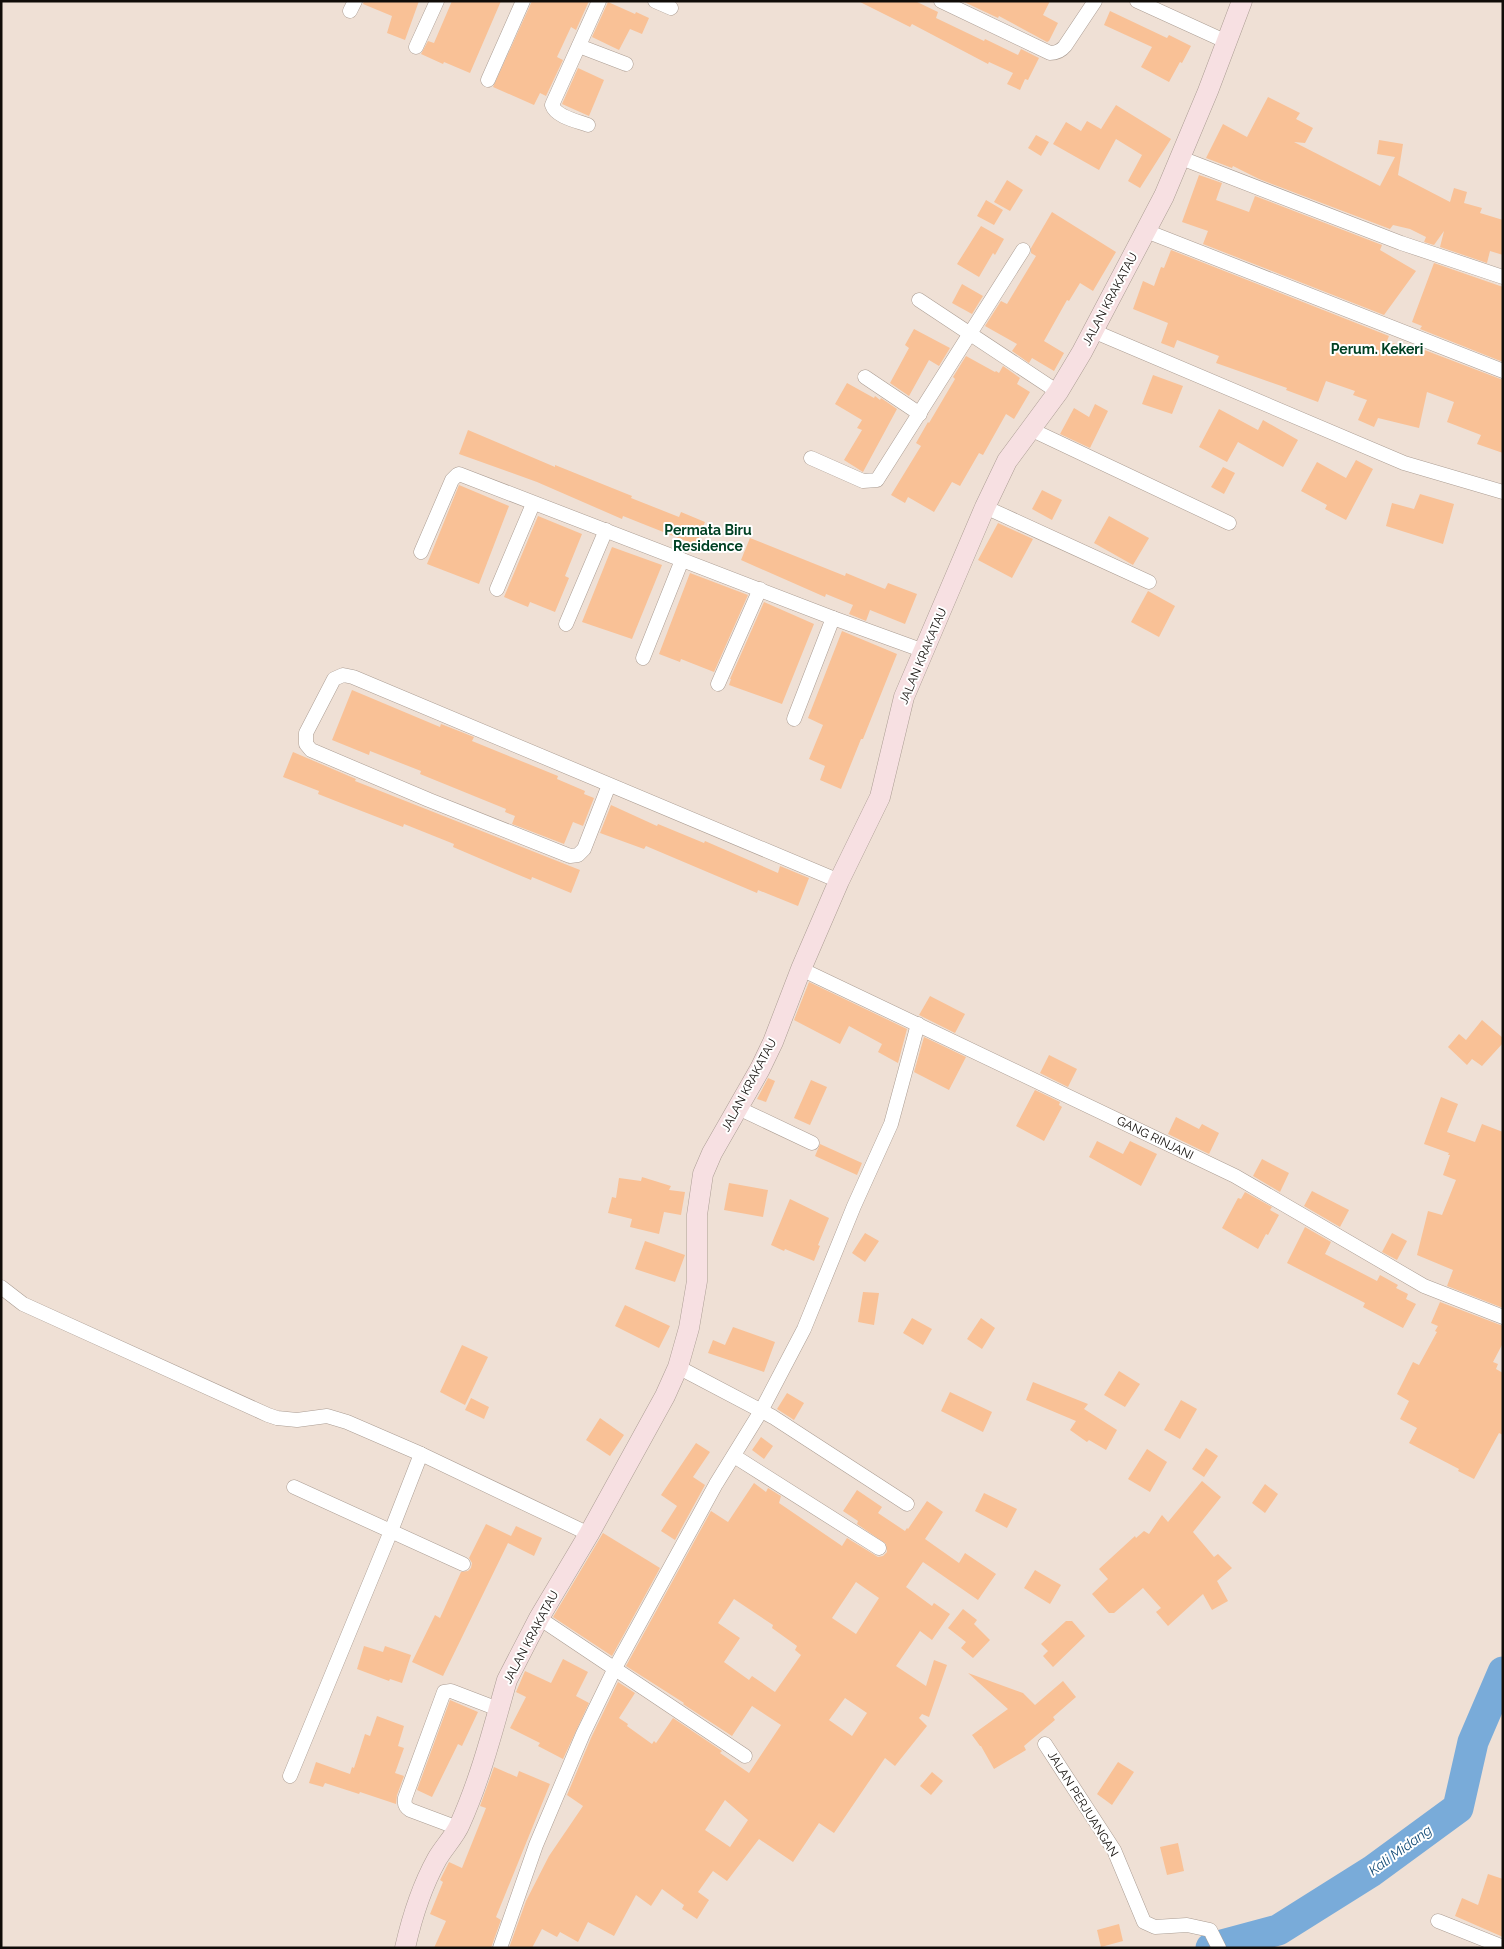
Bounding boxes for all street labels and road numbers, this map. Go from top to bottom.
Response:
street label: JALAN KRAKATAU [1080,250,1140,348]
street label: JALAN KRAKATAU [896,606,950,706]
street label: JALAN KRAKATAU [719,1036,779,1134]
street label: GANG RINJANI [1114,1113,1196,1163]
street label: JALAN KRAKATAU [501,1588,561,1686]
street label: JALAN PERJUANGAN [1045,1749,1121,1859]

